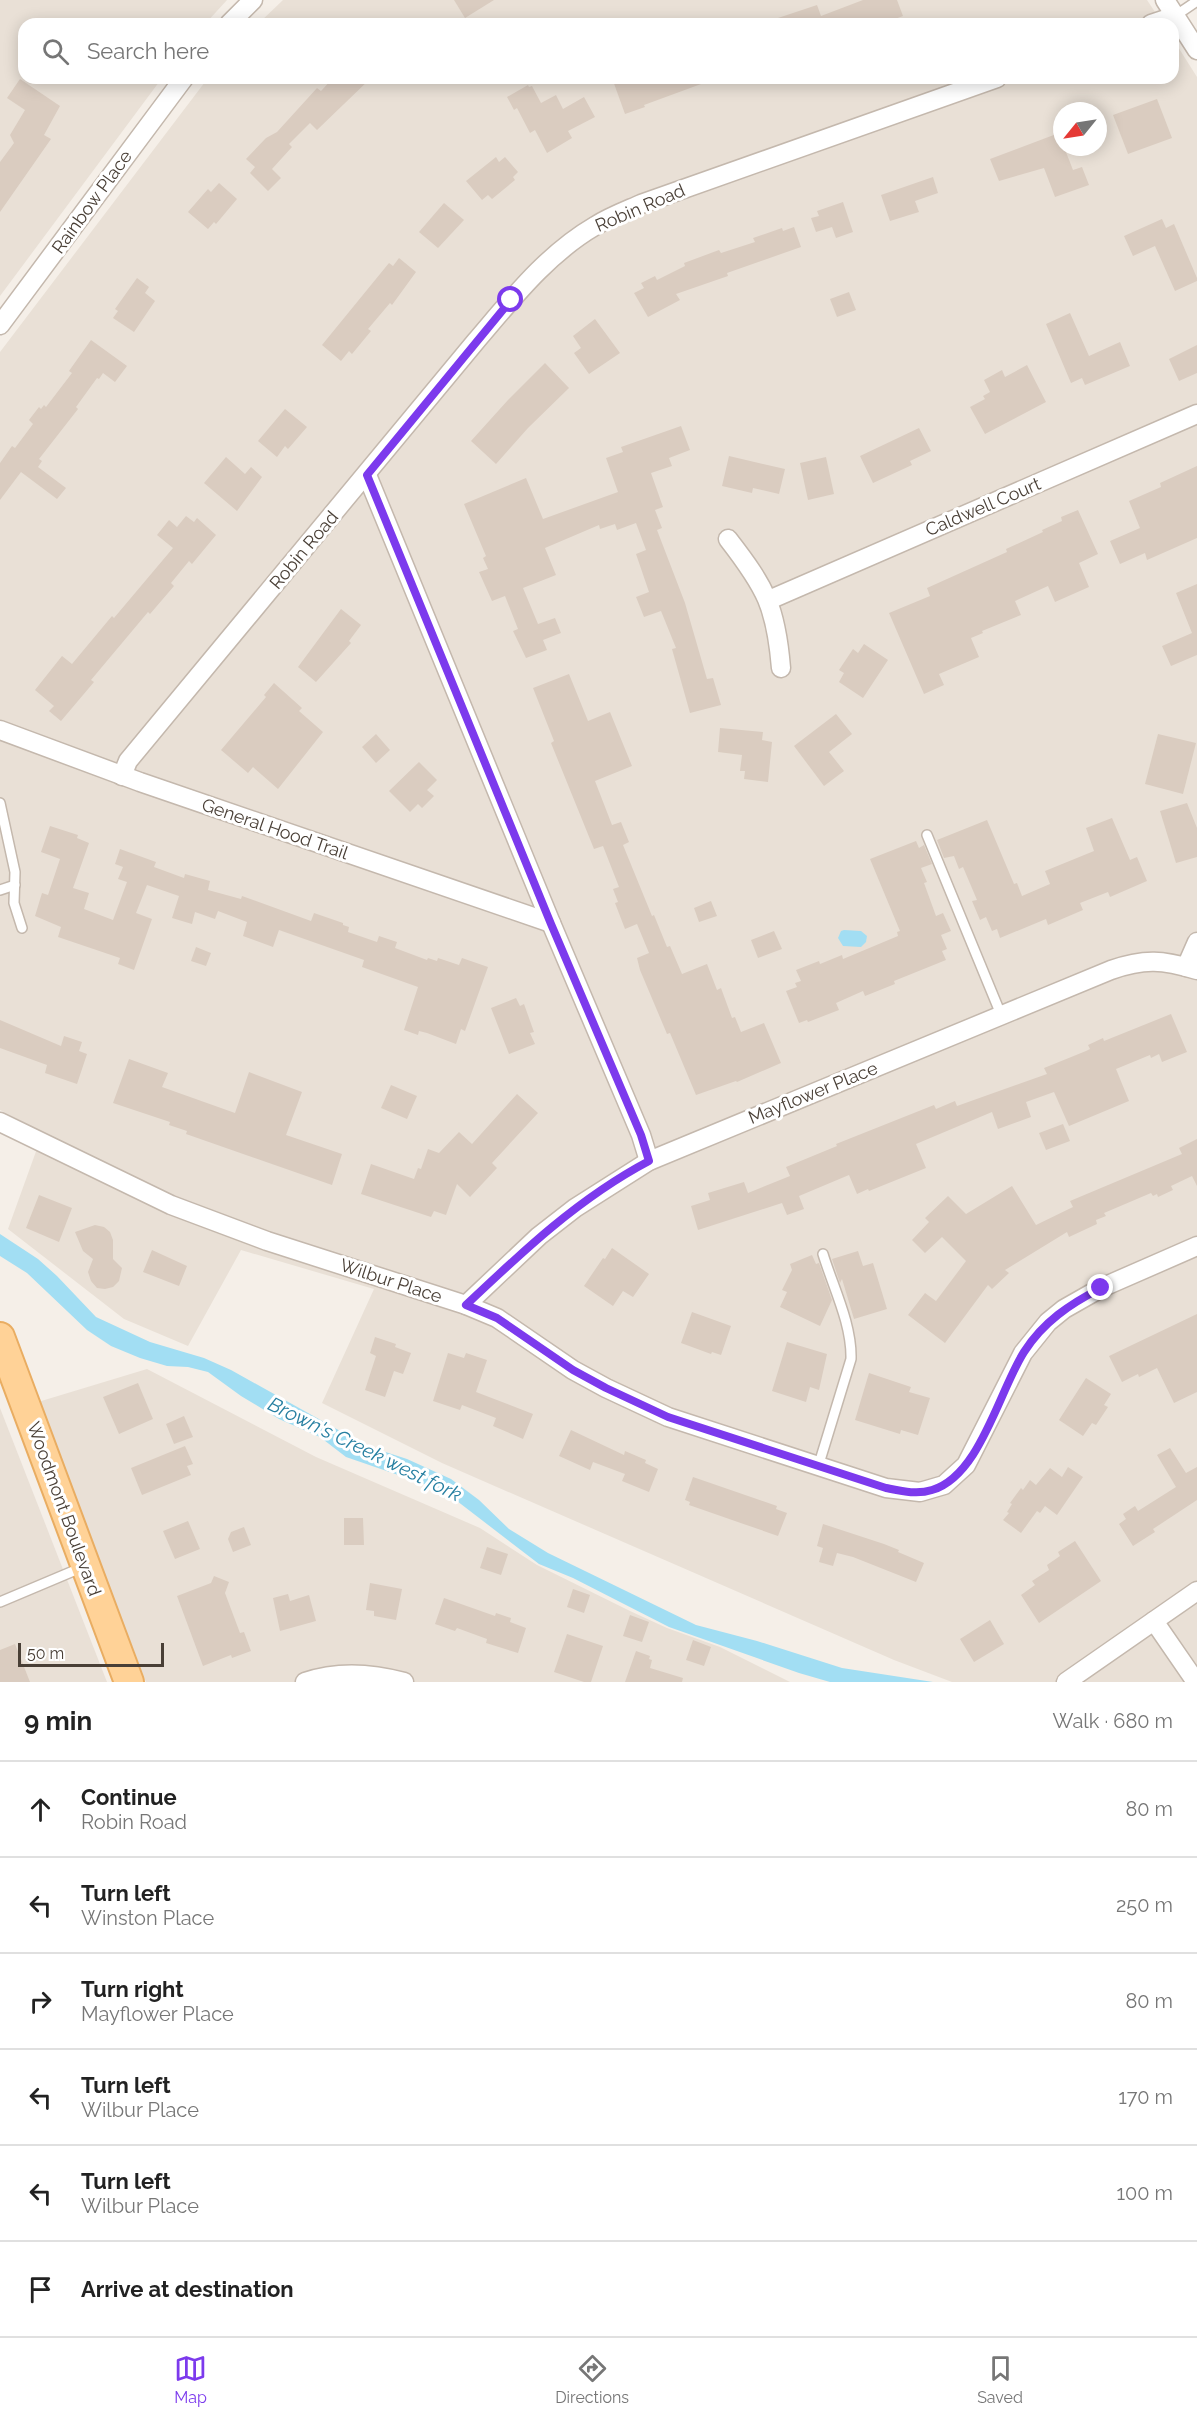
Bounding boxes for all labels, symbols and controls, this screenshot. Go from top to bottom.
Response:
search box [18,18,1179,84]
icon: search [39,35,72,68]
text: Search here [87,38,209,64]
north arrow [1053,102,1107,156]
street label: Rainbow Place [47,146,136,257]
street label: Robin Road [592,179,688,236]
route start [497,286,523,312]
street label: Caldwell Court [922,473,1044,540]
street label: Robin Road [265,506,342,593]
street label: General Hood Trail [199,794,351,863]
street label: Mayflower Place [745,1057,881,1128]
street label: Wilbur Place [337,1254,445,1307]
route end [1087,1274,1113,1300]
water label: Brown's Creek west fork [264,1392,466,1506]
street label: Woodmont Boulevard [23,1419,106,1599]
scale bar [18,1640,164,1668]
text: 50 m [27,1644,64,1663]
text: 9 min [24,1706,92,1736]
text: Walk · 680 m [1053,1709,1173,1733]
text: Continue [81,1784,177,1810]
icon: ahead [24,1793,57,1826]
text: 80 m [1125,1797,1173,1821]
text: Robin Road [81,1810,187,1834]
text: Turn left [81,1880,171,1906]
icon: left [24,1889,57,1922]
text: 250 m [1116,1893,1173,1917]
text: Winston Place [81,1906,214,1930]
text: Turn right [81,1976,184,2002]
icon: right [24,1985,57,2018]
text: 80 m [1125,1989,1173,2013]
text: Mayflower Place [81,2002,234,2026]
text: Turn left [81,2072,171,2098]
icon: left [24,2081,57,2114]
text: 170 m [1118,2085,1173,2109]
text: Wilbur Place [81,2098,199,2122]
text: Turn left [81,2168,171,2194]
icon: left [24,2177,57,2210]
text: 100 m [1116,2181,1173,2205]
text: Wilbur Place [81,2194,199,2218]
icon: arrive [24,2273,57,2306]
text: Arrive at destination [81,2276,294,2302]
tab: Map [174,2352,207,2407]
tab: Directions [555,2352,629,2407]
tab: Saved [977,2352,1023,2407]

